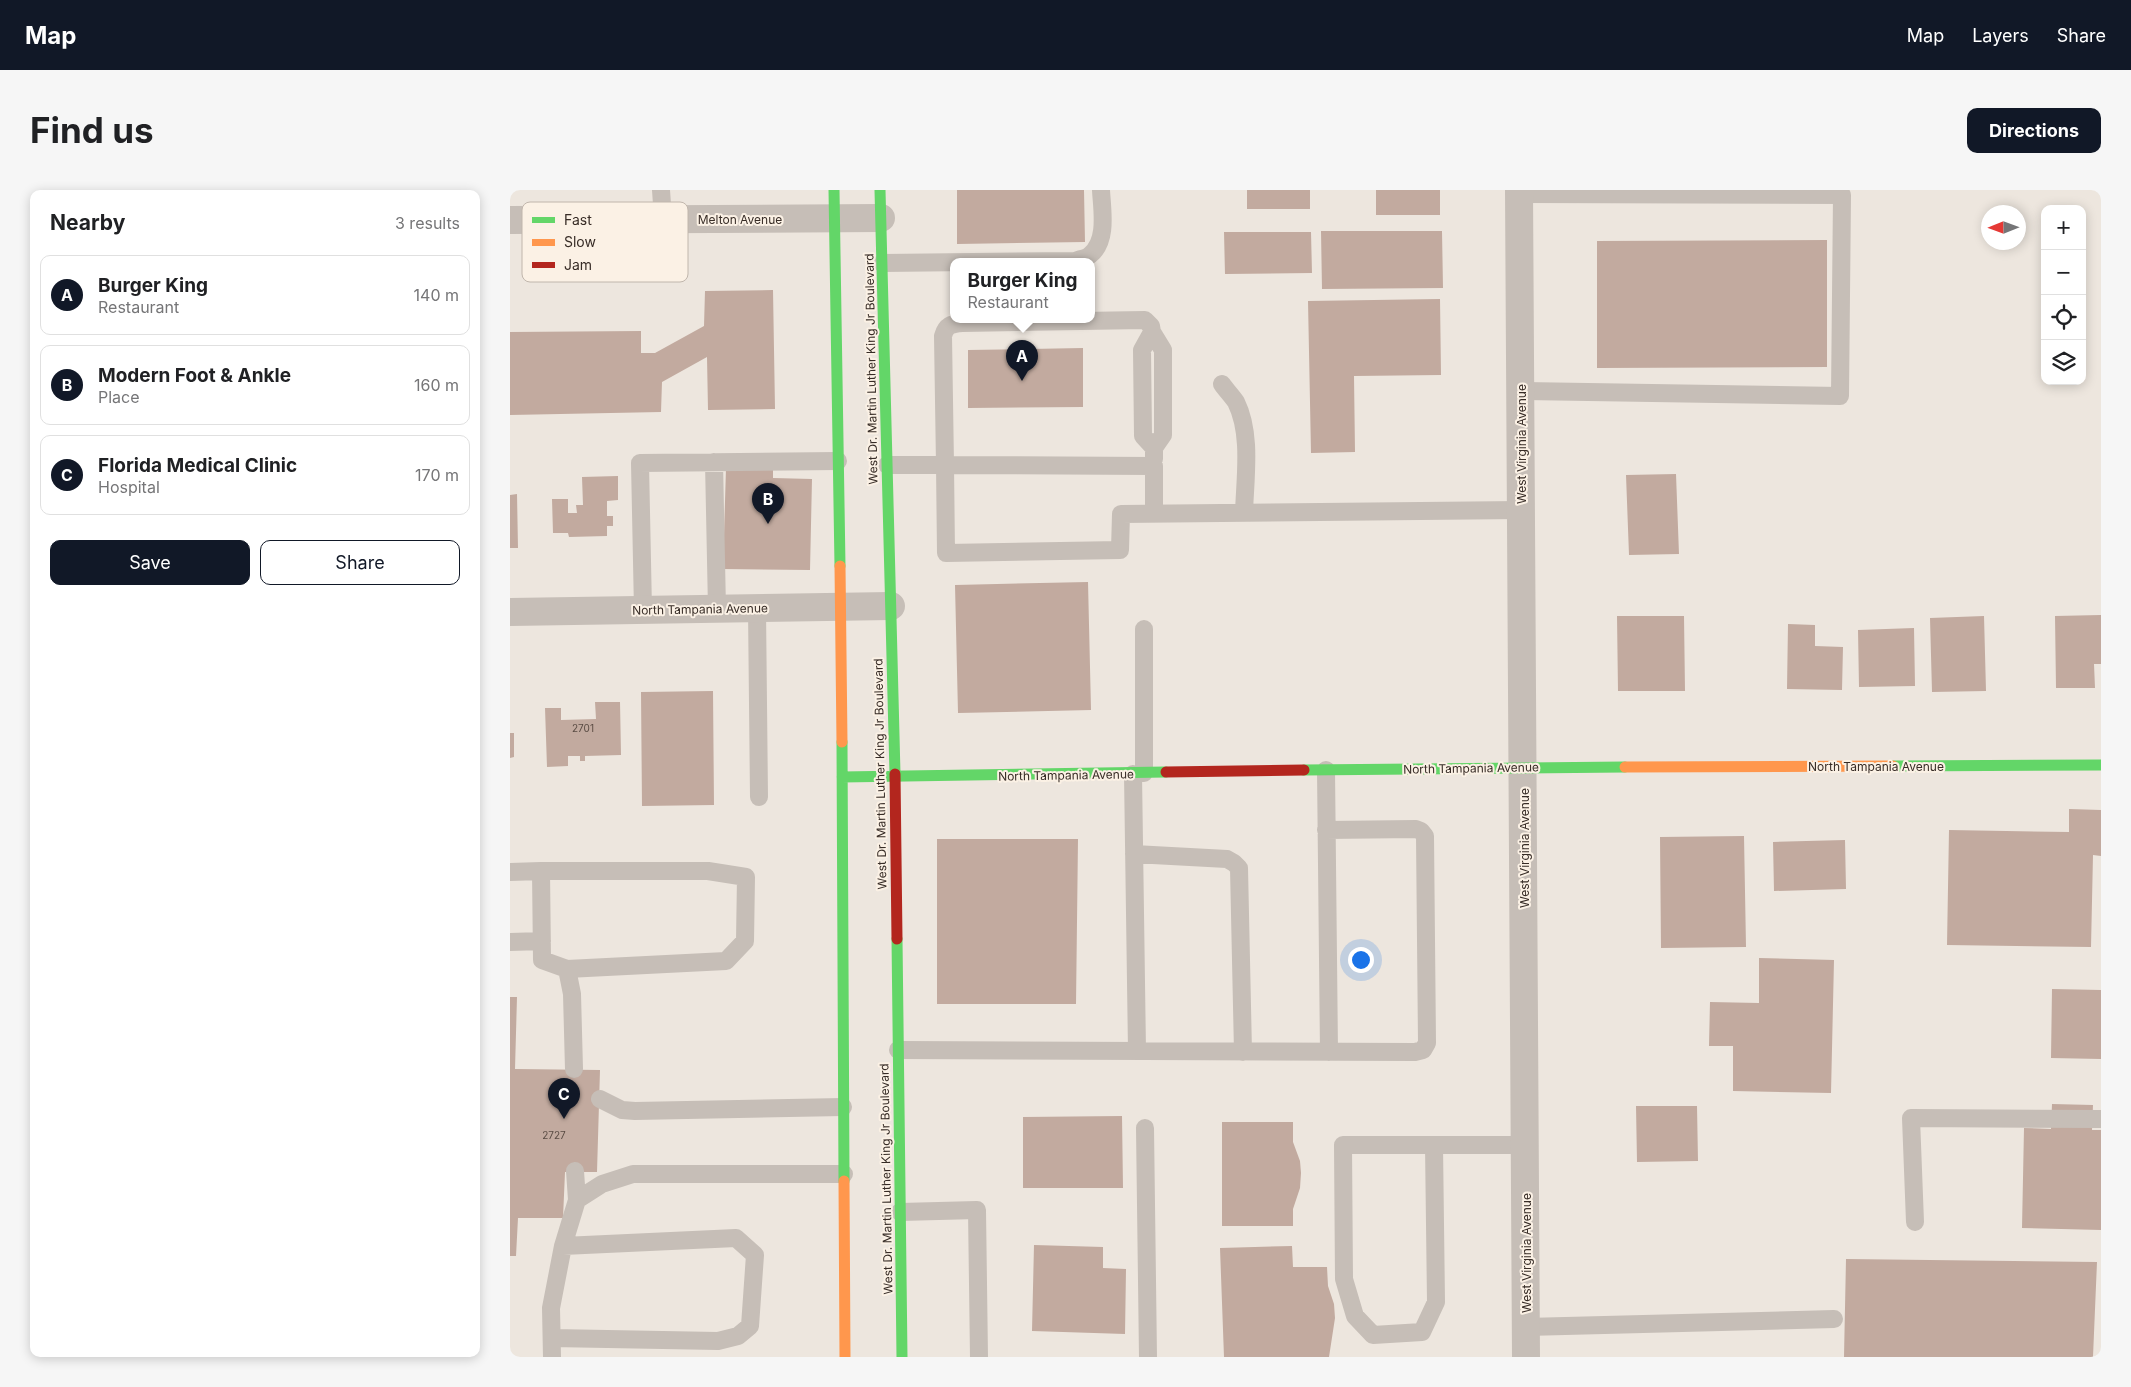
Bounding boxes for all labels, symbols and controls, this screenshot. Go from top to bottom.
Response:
text: Map [25,21,76,50]
text: Map [1907,25,1944,46]
text: Layers [1972,25,2029,46]
text: Share [2057,25,2106,46]
button: Directions [1967,108,2101,153]
text: Find us [30,109,154,151]
legend [522,202,688,282]
north arrow [1981,205,2026,250]
map controls [2041,205,2086,385]
button: + [2041,205,2086,250]
text: Nearby [50,210,125,235]
text: Fast [564,211,592,228]
street label: Melton Avenue [698,212,782,227]
text: 3 results [395,213,460,233]
text: Slow [564,233,596,250]
button: − [2041,250,2086,295]
street label: West Dr. Martin Luther King Jr Boulevard [861,253,881,485]
text: Jam [564,256,592,273]
popup [950,258,1095,323]
text: Burger King [967,269,1078,292]
text: Burger King [98,274,208,297]
text: A [61,285,73,305]
text: 140 m [414,285,459,305]
text: Restaurant [967,292,1049,312]
button: locate [2041,295,2086,340]
text: Restaurant [98,297,179,317]
pin: A [1006,340,1038,381]
button: layers [2041,340,2086,385]
text: Modern Foot & Ankle [98,364,291,387]
text: B [62,375,72,395]
text: 160 m [414,375,459,395]
street label: West Virginia Avenue [1514,384,1529,504]
text: Place [98,387,140,407]
text: Florida Medical Clinic [98,454,297,477]
text: C [61,465,73,485]
text: 170 m [415,465,459,485]
text: Hospital [98,477,160,497]
pin: B [752,483,784,524]
button: Save [50,540,250,585]
button: Share [260,540,460,585]
street label: North Tampania Avenue [632,600,768,618]
street label: West Dr. Martin Luther King Jr Boulevard [870,658,890,890]
house number: 2701 [572,722,594,734]
street label: North Tampania Avenue [1403,759,1539,777]
street label: North Tampania Avenue [1808,759,1944,774]
street label: North Tampania Avenue [998,766,1134,784]
street label: West Virginia Avenue [1517,788,1532,908]
your location [1348,947,1374,973]
street label: West Dr. Martin Luther King Jr Boulevard [876,1063,896,1295]
pin: C [548,1078,580,1119]
house number: 2727 [542,1129,566,1141]
street label: West Virginia Avenue [1519,1193,1534,1313]

